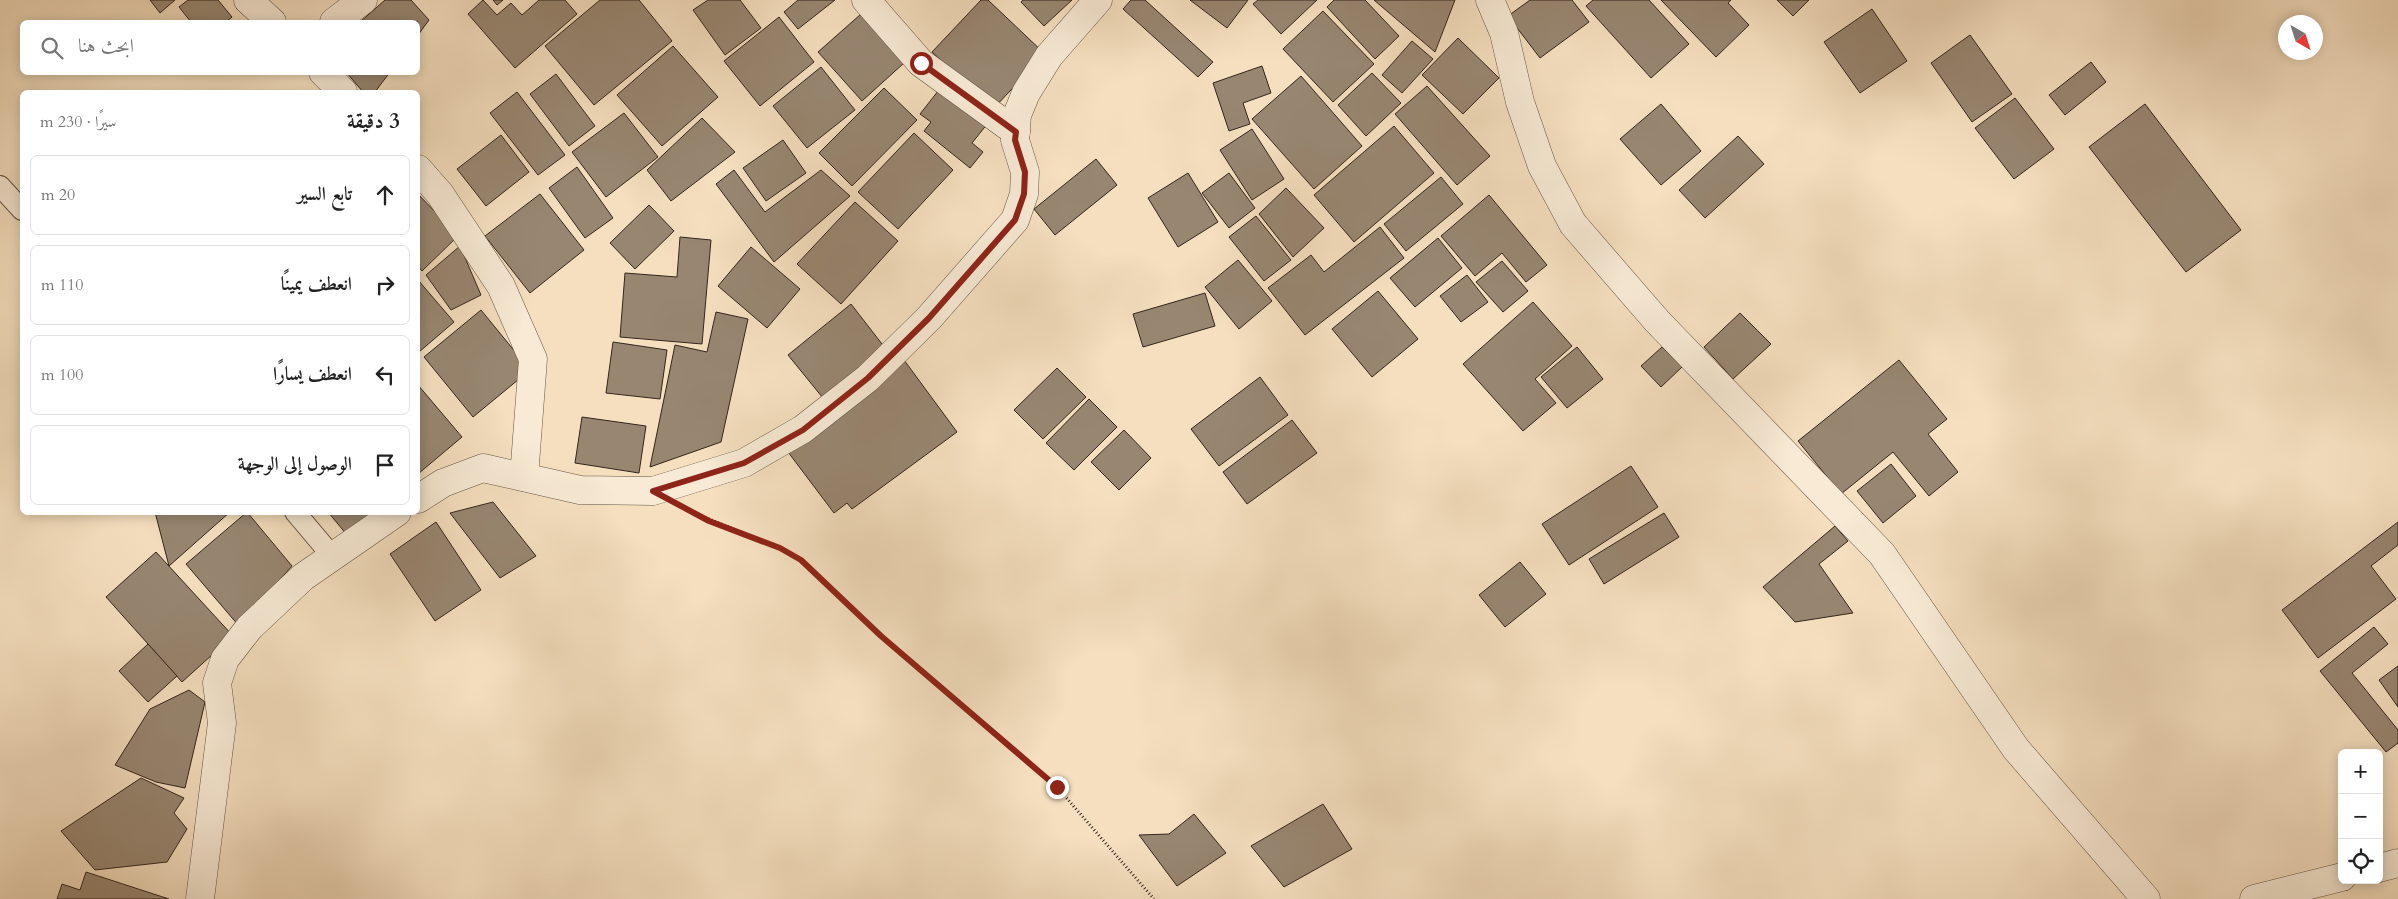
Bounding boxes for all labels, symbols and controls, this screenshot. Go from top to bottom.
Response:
north arrow [2278,15,2323,60]
search box [20,20,420,75]
text: ابحث هنا [78,33,134,59]
icon: search [38,34,66,62]
route start [910,52,933,75]
text: 3 دقيقة [347,107,400,136]
text: سيرًا · 230 m [40,111,116,133]
text: تابع السير [297,181,352,207]
icon: ahead [371,181,399,209]
text: 20 m [41,184,75,206]
text: انعطف يمينًا [281,271,352,297]
icon: right [371,271,399,299]
text: 110 m [41,274,83,296]
text: انعطف يسارًا [273,361,352,387]
icon: left [371,361,399,389]
text: 100 m [41,364,83,386]
text: الوصول إلى الوجهة [238,451,352,477]
icon: arrive [371,451,399,479]
map controls [2338,749,2383,884]
button: + [2338,749,2383,794]
route end [1046,776,1069,799]
button: − [2338,794,2383,839]
button: locate [2338,839,2383,884]

